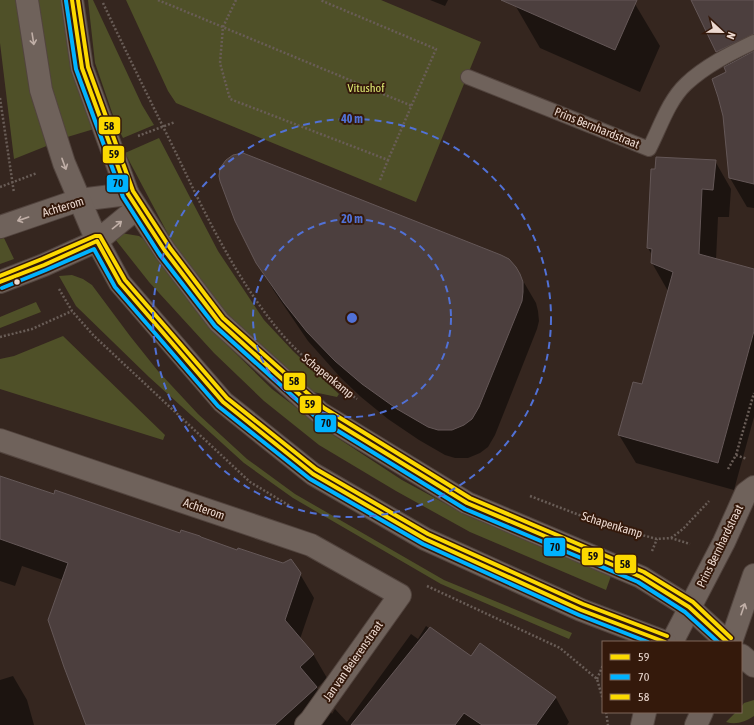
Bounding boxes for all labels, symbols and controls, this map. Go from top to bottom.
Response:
north arrow [702,12,742,52]
text: N [724,30,738,41]
one-way arrow [29,32,37,45]
park label: Vitushof [348,81,385,95]
street label: Prins Bernhardstraat [552,105,642,152]
text: 40 m [340,112,363,126]
line badge: 58 [98,116,121,135]
text: 58 [104,120,114,132]
line badge: 59 [102,145,125,164]
text: 59 [109,148,119,160]
one-way arrow [61,158,69,170]
line badge: 70 [106,174,129,193]
text: 70 [113,177,123,189]
street label: Achterom [41,194,85,220]
text: 20 m [341,212,363,226]
one-way arrow [17,216,29,224]
one-way arrow [111,220,122,229]
unlabelled marker [12,277,22,287]
centre of rings [345,311,359,325]
street label: Schapenkamp [299,351,357,401]
line badge: 58 [283,372,306,391]
text: 58 [289,375,299,387]
line badge: 59 [299,395,322,414]
text: 59 [305,398,315,410]
line badge: 70 [314,414,337,433]
text: 70 [321,417,331,429]
street label: Achterom [182,495,226,523]
street label: Prins Bernhardstraat [694,502,746,590]
street label: Schapenkamp [580,509,644,541]
line badge: 70 [543,537,566,557]
text: 70 [550,541,560,553]
line badge: 59 [581,547,604,566]
text: 59 [588,550,598,562]
line badge: 58 [614,554,637,574]
text: 58 [620,558,630,570]
one-way arrow [739,603,747,615]
street label: Jan van Beierenstraat [320,618,386,704]
legend [602,641,742,713]
text: 59 [638,650,650,664]
text: 70 [638,670,650,684]
text: 58 [638,690,650,704]

